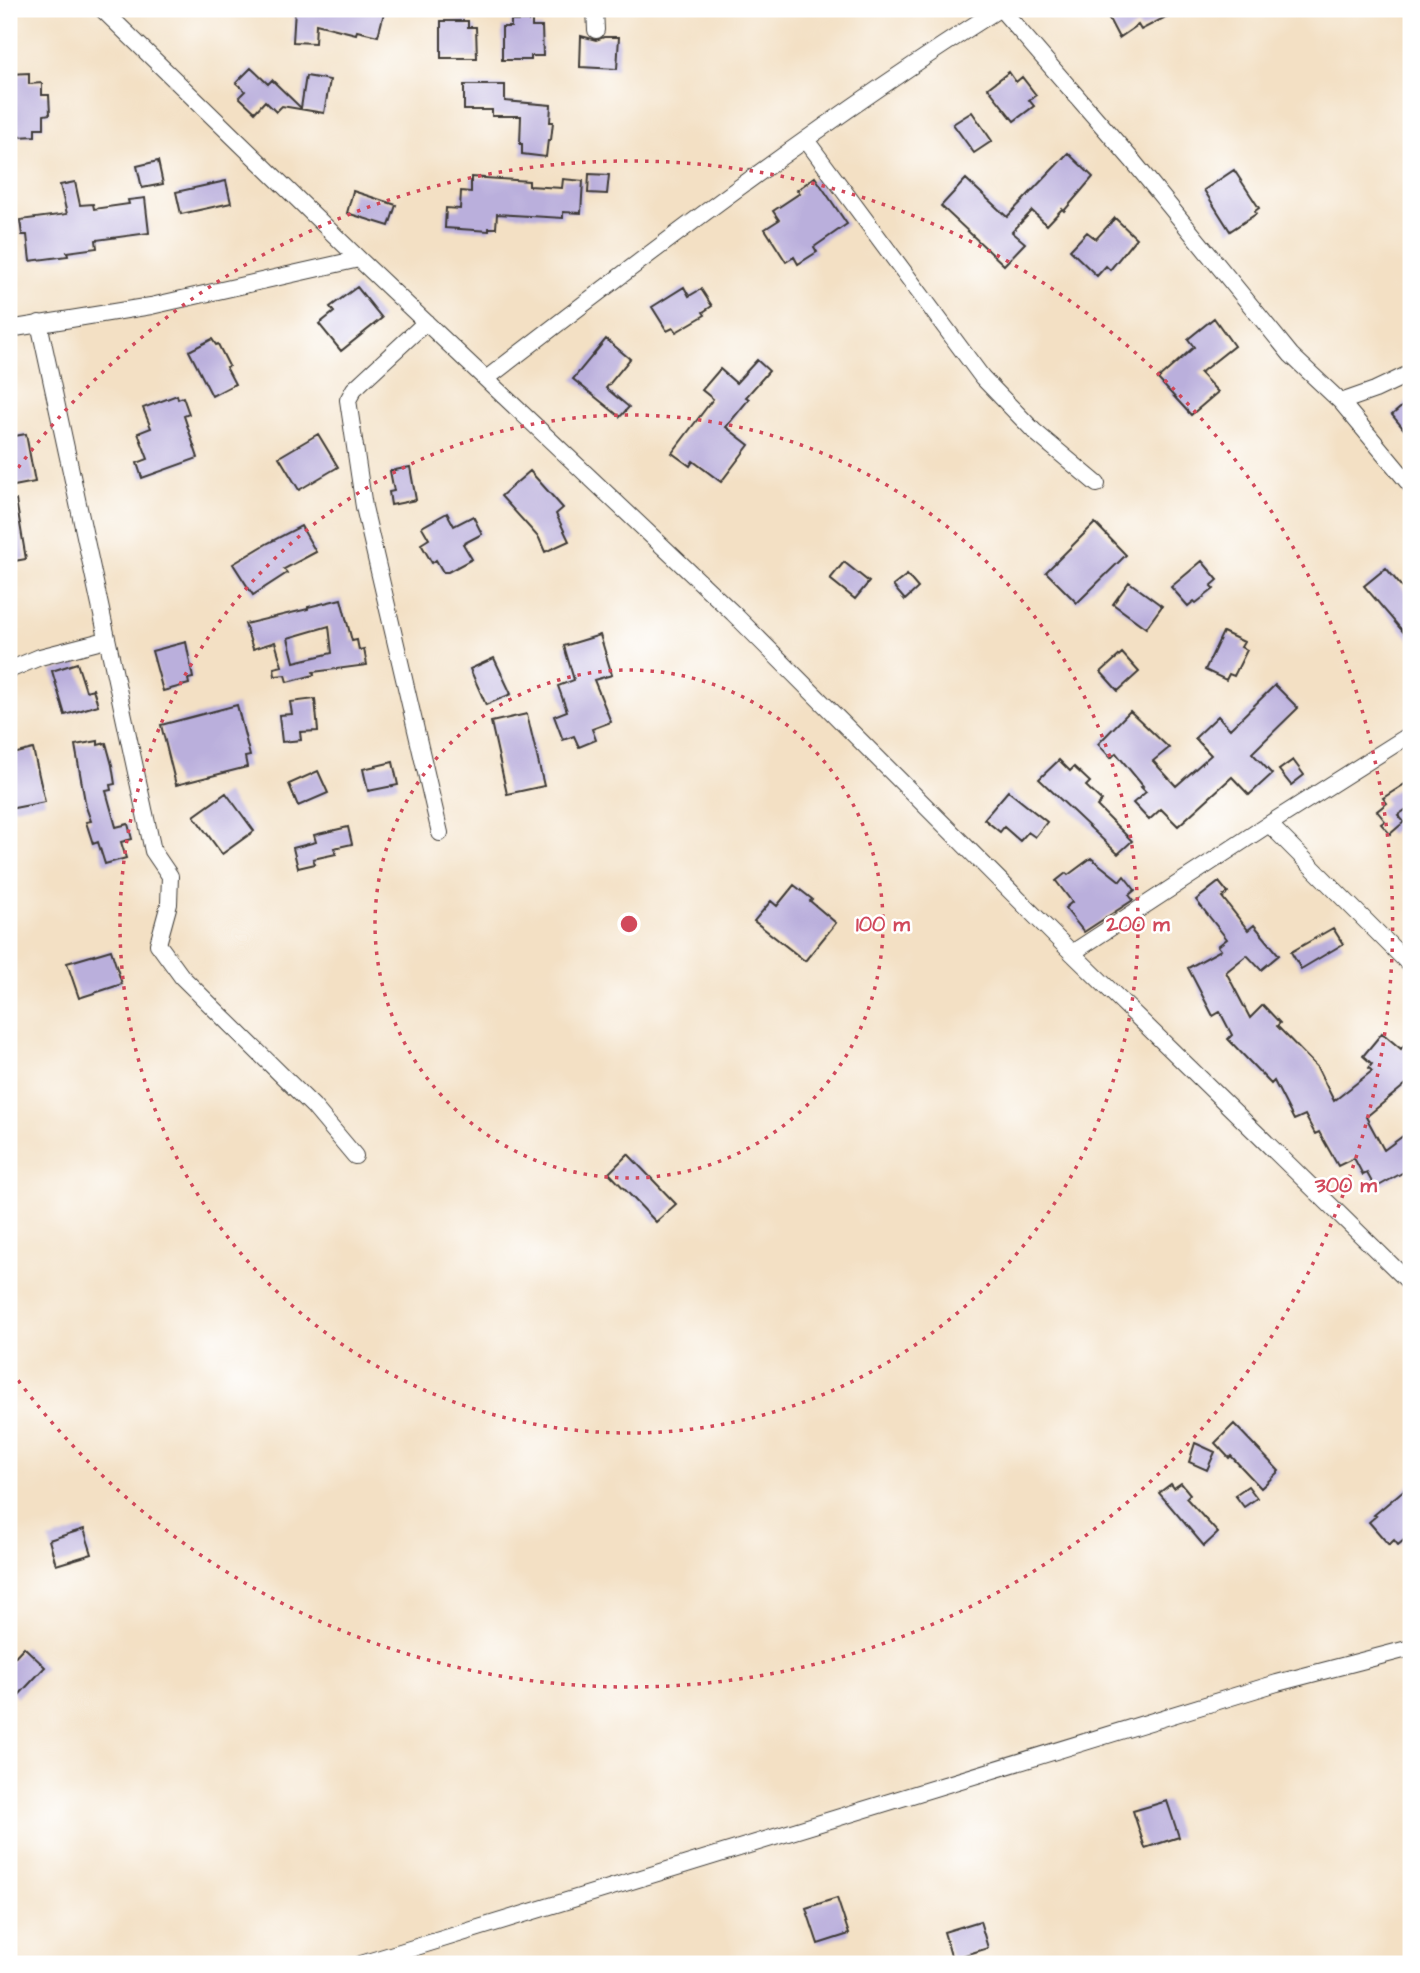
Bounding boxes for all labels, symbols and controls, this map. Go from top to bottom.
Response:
text: 100 m [856,910,911,939]
text: 200 m [1105,910,1170,939]
centre of rings [617,912,641,936]
text: 300 m [1314,1171,1378,1200]

